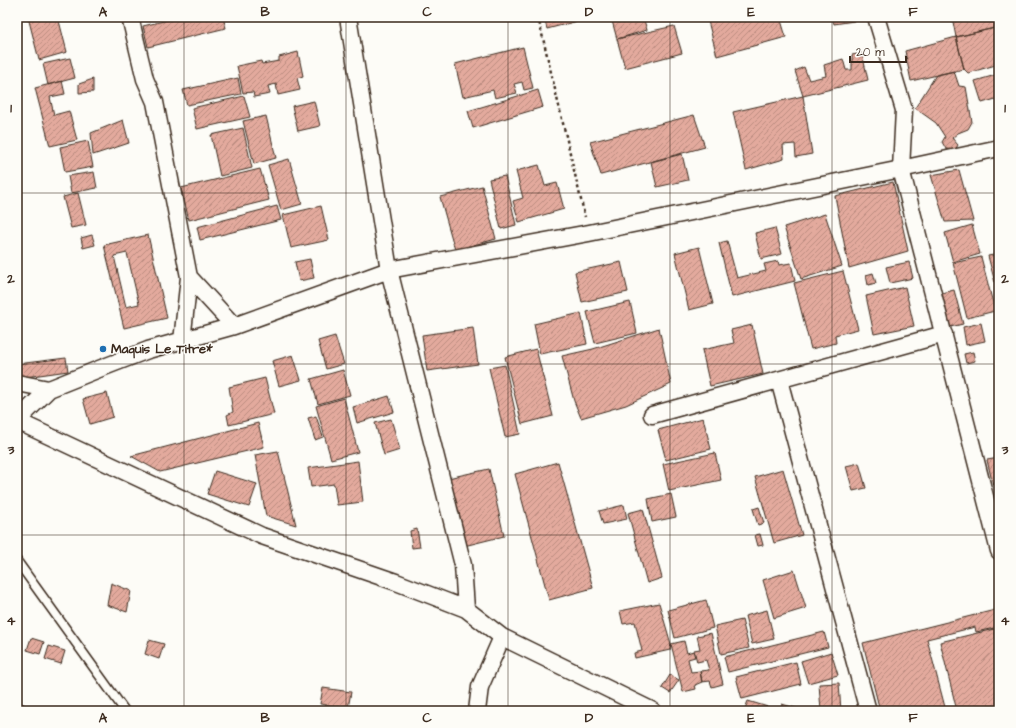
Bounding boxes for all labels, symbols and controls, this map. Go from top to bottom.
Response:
text: A [99,3,108,21]
text: B [260,3,270,21]
text: C [422,3,432,21]
text: D [585,3,594,21]
text: E [747,3,755,21]
text: F [908,3,918,21]
scale bar [850,38,906,64]
text: 20 m [856,44,885,61]
text: 1 [10,99,12,117]
text: 1 [1004,99,1006,117]
text: 2 [6,270,15,288]
text: 2 [1000,270,1009,288]
place label: Maquis Le Titre* [111,340,213,359]
marker: Maquis Le Titre* [98,344,108,354]
text: 3 [7,441,15,459]
text: 3 [1001,441,1009,459]
text: 4 [7,612,16,630]
text: 4 [1001,612,1010,630]
text: A [99,709,108,727]
text: B [260,709,270,727]
text: C [422,709,432,727]
text: D [585,709,594,727]
text: E [747,709,755,727]
text: F [908,709,918,727]

